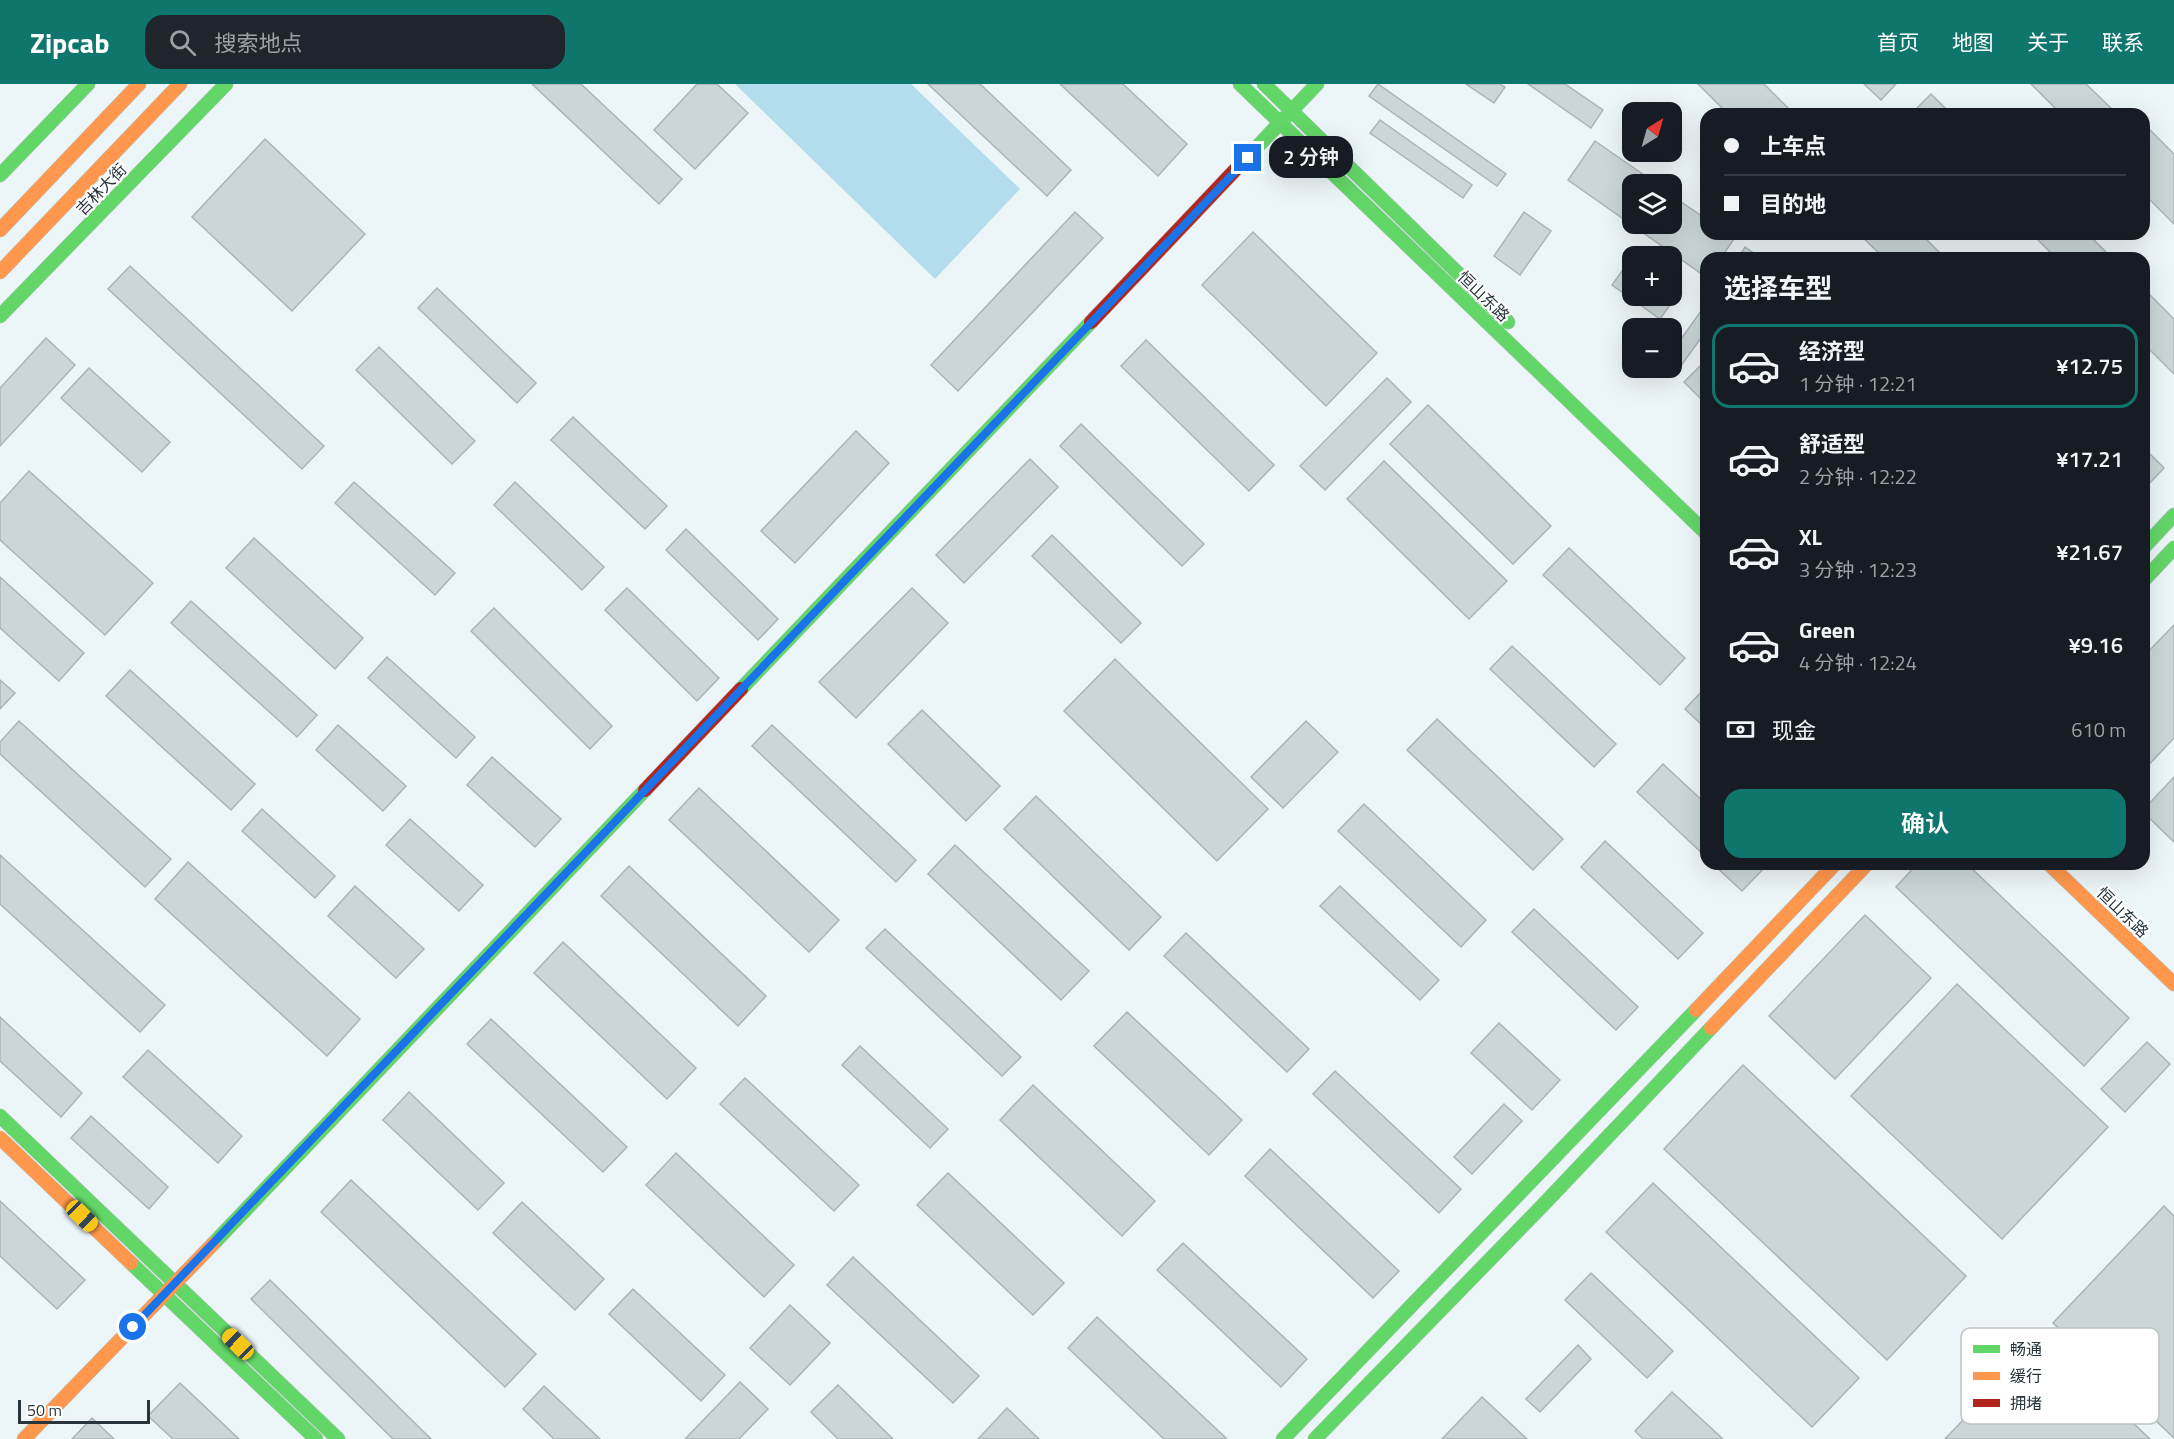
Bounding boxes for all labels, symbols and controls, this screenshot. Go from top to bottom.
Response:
search box [145,15,565,69]
text: Zipcab [30,21,109,64]
icon: search [166,26,199,59]
text: 搜索地点 [214,26,302,60]
text: 首页 [1877,26,1919,58]
text: 地图 [1952,26,1994,58]
text: 关于 [2027,26,2069,58]
text: 联系 [2102,26,2144,58]
north arrow [1622,102,1682,162]
map controls [1622,102,1682,378]
text: 上车点 [1760,129,1826,163]
callout: 2 分钟 [1269,137,1353,179]
text: 2 分钟 [1283,141,1339,172]
route end [1234,144,1261,171]
street label: 吉林大街 [70,158,132,220]
button: layers [1622,174,1682,234]
text: 目的地 [1760,187,1826,221]
button: + [1622,246,1682,306]
street label: 恒山东路 [1453,265,1515,327]
text: 选择车型 [1724,267,1832,308]
button: − [1622,318,1682,378]
text: 经济型 [1799,334,1865,368]
icon: car [1727,339,1781,393]
text: ¥12.75 [2056,349,2123,383]
text: 1 分钟 · 12:21 [1799,368,1917,399]
text: 舒适型 [1799,427,1865,461]
icon: car [1727,432,1781,486]
text: ¥17.21 [2056,442,2123,476]
text: 2 分钟 · 12:22 [1799,461,1917,492]
text: XL [1799,520,1822,554]
icon: car [1727,525,1781,579]
text: ¥21.67 [2056,535,2123,569]
text: 3 分钟 · 12:23 [1799,554,1917,585]
text: Green [1799,613,1855,647]
icon: car [1727,618,1781,672]
text: ¥9.16 [2068,628,2123,662]
text: 4 分钟 · 12:24 [1799,647,1917,678]
icon: cash [1724,713,1757,746]
text: 现金 [1772,713,1816,747]
text: 610 m [2071,714,2126,745]
button: 确认 [1724,789,2126,858]
street label: 恒山东路 [2092,881,2154,943]
car [63,1197,101,1235]
route start [119,1313,146,1340]
car [219,1325,257,1363]
legend [1961,1328,2159,1424]
text: 畅通 [2010,1337,2042,1361]
text: 缓行 [2010,1364,2042,1388]
text: 拥堵 [2010,1391,2042,1415]
scale bar [18,1397,150,1424]
text: 50 m [27,1398,62,1422]

